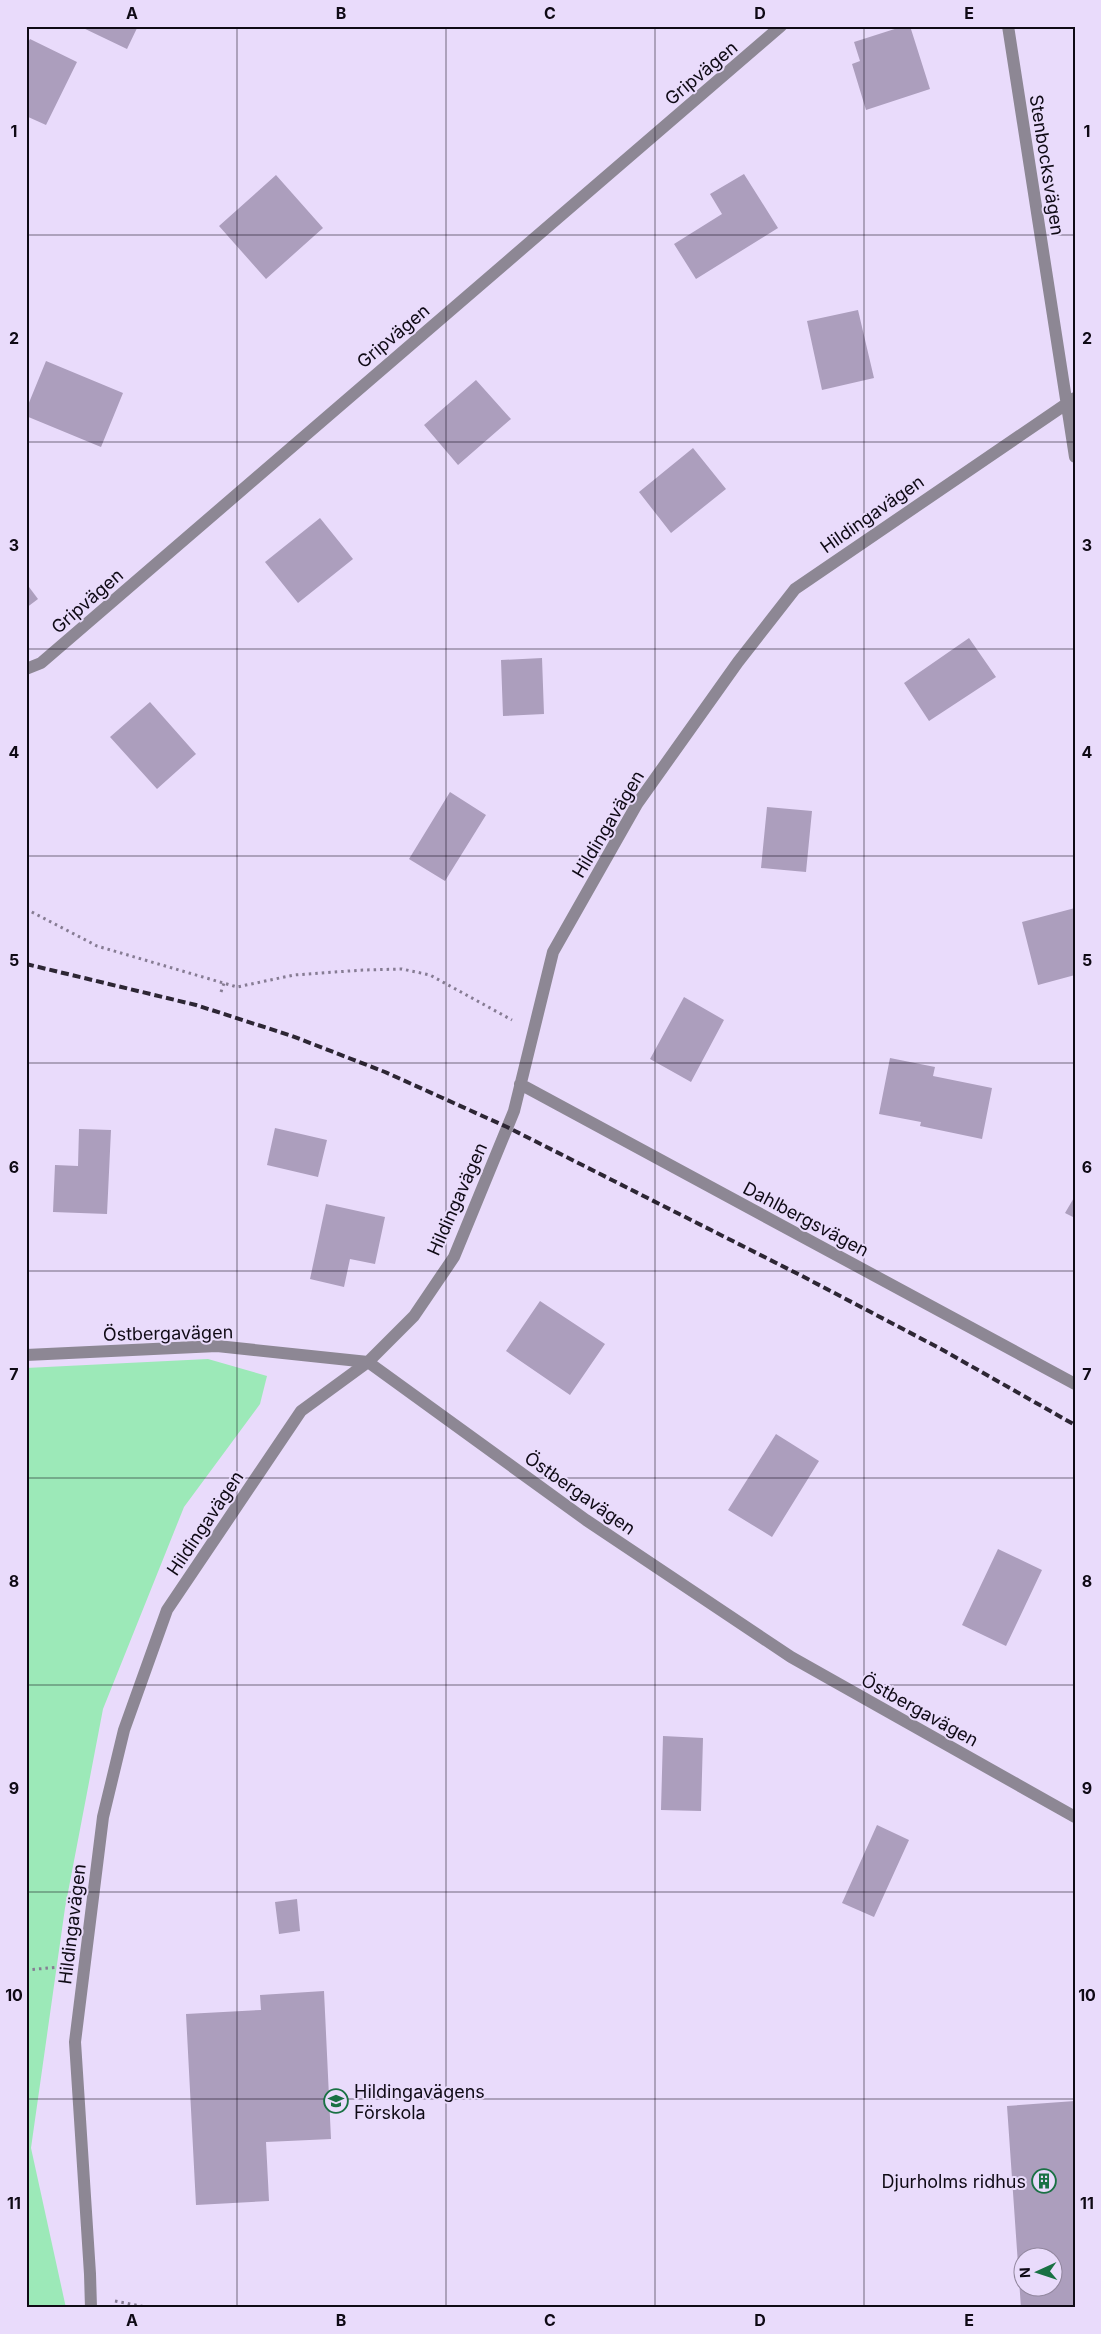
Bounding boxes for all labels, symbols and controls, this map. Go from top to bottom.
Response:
text: A [126,3,138,23]
text: B [336,3,346,23]
text: C [544,3,556,23]
text: D [754,3,766,23]
text: E [964,3,974,23]
street label: Gripvägen [661,37,741,109]
street label: Stenbocksvägen [1026,93,1068,237]
text: 1 [11,121,17,141]
text: 1 [1084,121,1090,141]
street label: Gripvägen [353,300,433,372]
text: 2 [9,328,19,348]
text: 2 [1082,328,1092,348]
street label: Hildingavägen [816,471,928,557]
text: 3 [9,535,19,555]
text: 3 [1082,535,1092,555]
street label: Gripvägen [47,564,127,638]
text: 4 [9,742,20,762]
text: 4 [1082,742,1093,762]
street label: Hildingavägen [568,767,648,881]
text: 5 [9,950,19,970]
text: 5 [1082,950,1092,970]
street label: Hildingavägen [423,1139,491,1259]
text: 6 [9,1157,19,1177]
text: 6 [1082,1157,1092,1177]
street label: Dahlbergsvägen [740,1177,872,1261]
street label: Östbergavägen [103,1320,233,1345]
text: 7 [9,1364,19,1384]
text: 7 [1082,1364,1092,1384]
street label: Östbergavägen [521,1446,640,1539]
street label: Hildingavägen [162,1467,248,1579]
text: 8 [9,1571,19,1591]
text: 8 [1082,1571,1092,1591]
street label: Östbergavägen [858,1668,983,1751]
text: 9 [9,1778,19,1798]
text: 9 [1082,1778,1092,1798]
street label: Hildingavägen [54,1863,90,1985]
text: 10 [5,1985,23,2005]
text: 10 [1078,1985,1096,2005]
place label: Hildingavägens Förskola [354,2081,485,2123]
school or university icon: Hildingavägens Förskola [323,2088,349,2114]
building icon: Djurholms ridhus [1031,2168,1057,2194]
place label: Djurholms ridhus [882,2171,1026,2192]
text: 11 [7,2193,21,2213]
text: 11 [1080,2193,1094,2213]
north arrow [1014,2246,1064,2296]
text: N [1016,2267,1033,2278]
text: A [126,2310,138,2330]
text: B [336,2310,346,2330]
text: C [544,2310,556,2330]
text: D [754,2310,766,2330]
text: E [964,2310,974,2330]

